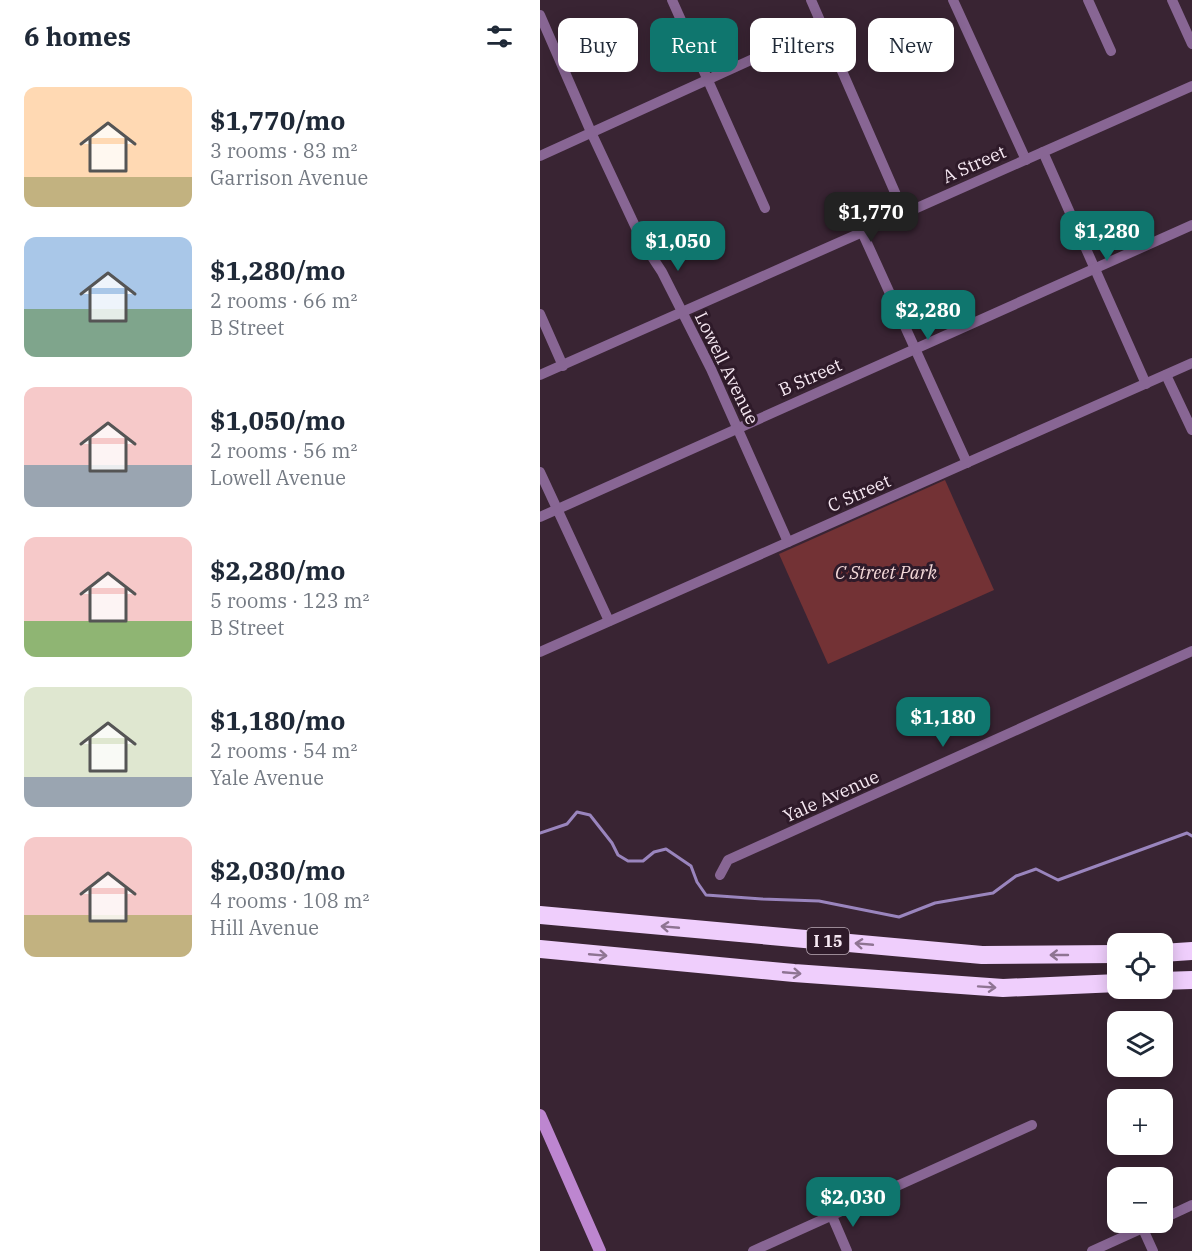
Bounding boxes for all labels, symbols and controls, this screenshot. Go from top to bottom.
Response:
chip: Buy [558,18,638,72]
chip: Rent [650,18,738,72]
chip: Filters [750,18,856,72]
chip: New [868,18,954,72]
text: 6 homes [24,19,131,53]
icon: filters [483,20,516,53]
text: $1,770/mo [210,103,345,137]
icon: home [72,111,144,183]
text: 3 rooms · 83 m² [210,137,357,164]
street label: A Street [939,140,1009,188]
text: Garrison Avenue [210,164,368,191]
pin: $1,770 [822,192,920,243]
text: $1,770 [838,198,904,225]
pin: $1,280 [1058,211,1156,262]
text: $1,280 [1074,217,1140,244]
pin: $1,050 [629,221,727,272]
text: $1,050 [645,227,711,254]
text: $1,280/mo [210,253,345,287]
icon: home [72,261,144,333]
text: 2 rooms · 66 m² [210,287,357,314]
pin: $2,280 [879,290,977,341]
text: $2,280 [895,296,961,323]
street label: Lowell Avenue [690,308,764,428]
text: B Street [210,314,284,341]
street label: B Street [775,353,845,401]
text: $1,050/mo [210,403,345,437]
icon: home [72,411,144,483]
text: 2 rooms · 56 m² [210,437,357,464]
text: Lowell Avenue [210,464,346,491]
street label: C Street [824,469,894,517]
text: $2,280/mo [210,553,345,587]
icon: home [72,561,144,633]
park label: C Street Park [835,561,938,584]
text: 5 rooms · 123 m² [210,587,369,614]
text: B Street [210,614,284,641]
pin: $1,180 [894,697,992,748]
text: $1,180/mo [210,703,345,737]
text: $1,180 [910,703,976,730]
icon: home [72,711,144,783]
text: 2 rooms · 54 m² [210,737,357,764]
text: Yale Avenue [210,764,324,791]
street label: Yale Avenue [780,765,882,827]
text: $2,030/mo [210,853,345,887]
icon: home [72,861,144,933]
text: 4 rooms · 108 m² [210,887,369,914]
text: Hill Avenue [210,914,319,941]
one-way arrow [661,921,681,932]
road number: I 15 [807,928,849,954]
map controls [1107,933,1173,1233]
button: locate [1107,933,1173,999]
one-way arrow [855,938,875,949]
one-way arrow [1050,949,1070,961]
one-way arrow [588,950,608,961]
one-way arrow [782,968,802,979]
one-way arrow [976,982,996,993]
button: layers [1107,1011,1173,1077]
button: + [1107,1089,1173,1155]
button: − [1107,1167,1173,1233]
pin: $2,030 [804,1177,902,1228]
text: $2,030 [820,1183,886,1210]

